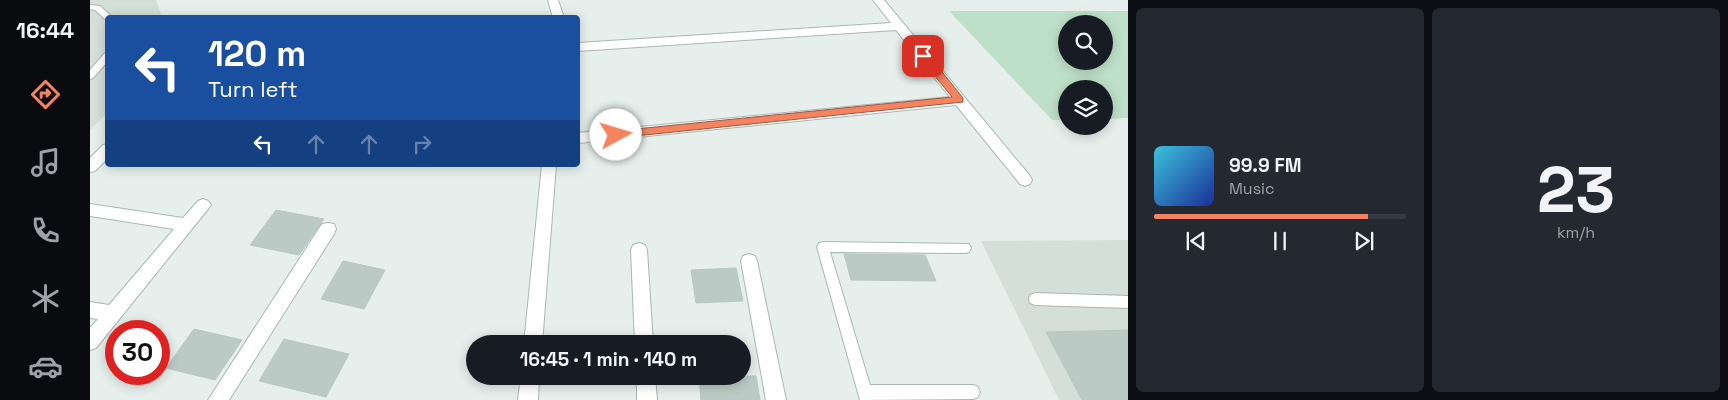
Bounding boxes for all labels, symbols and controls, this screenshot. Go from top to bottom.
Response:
map controls [1058,15,1113,135]
button: search [1058,15,1113,70]
text: 16:44 [16,16,74,44]
text: 120 m [208,32,306,76]
icon: left [125,35,190,100]
pin [902,35,944,77]
icon: arrive [909,42,937,70]
text: Turn left [208,75,298,103]
icon: directions [28,77,63,112]
button: layers [1058,80,1113,135]
position arrow [589,108,641,160]
icon: left [249,130,277,158]
icon: ahead [302,130,330,158]
icon: ahead [355,130,383,158]
icon: right [408,130,436,158]
icon: music [28,145,63,180]
text: 23 [1537,148,1615,231]
text: 99.9 FM [1229,153,1301,178]
text: Music [1229,178,1275,199]
icon: phone [28,213,63,248]
text: km/h [1557,222,1595,243]
icon: previous [1182,227,1210,255]
icon: pause [1266,227,1294,255]
icon: next [1350,227,1378,255]
icon: climate [28,281,63,316]
speed limit sign: 30 [105,320,170,385]
text: 16:45 · 1 min · 140 m [520,347,697,372]
icon: car [28,349,63,384]

